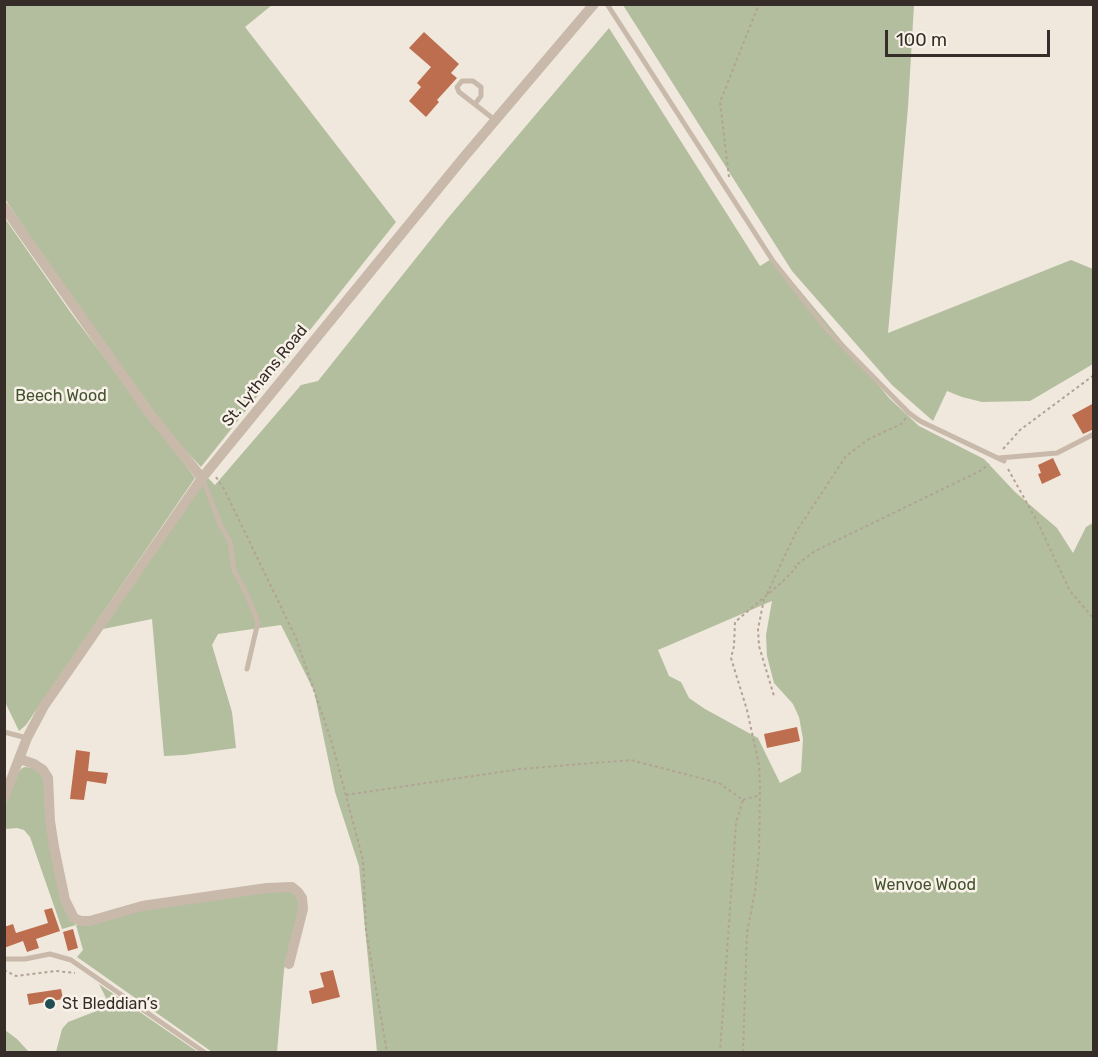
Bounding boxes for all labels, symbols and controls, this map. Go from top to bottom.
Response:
scale bar [888,18,1053,56]
text: 100 m [896,29,947,51]
street label: St. Lythans Road [218,321,312,431]
park label: Beech Wood [15,386,107,406]
park label: Wenvoe Wood [874,875,976,895]
place label: St Bleddian’s [62,994,158,1014]
marker: St Bleddian’s [43,997,57,1011]

